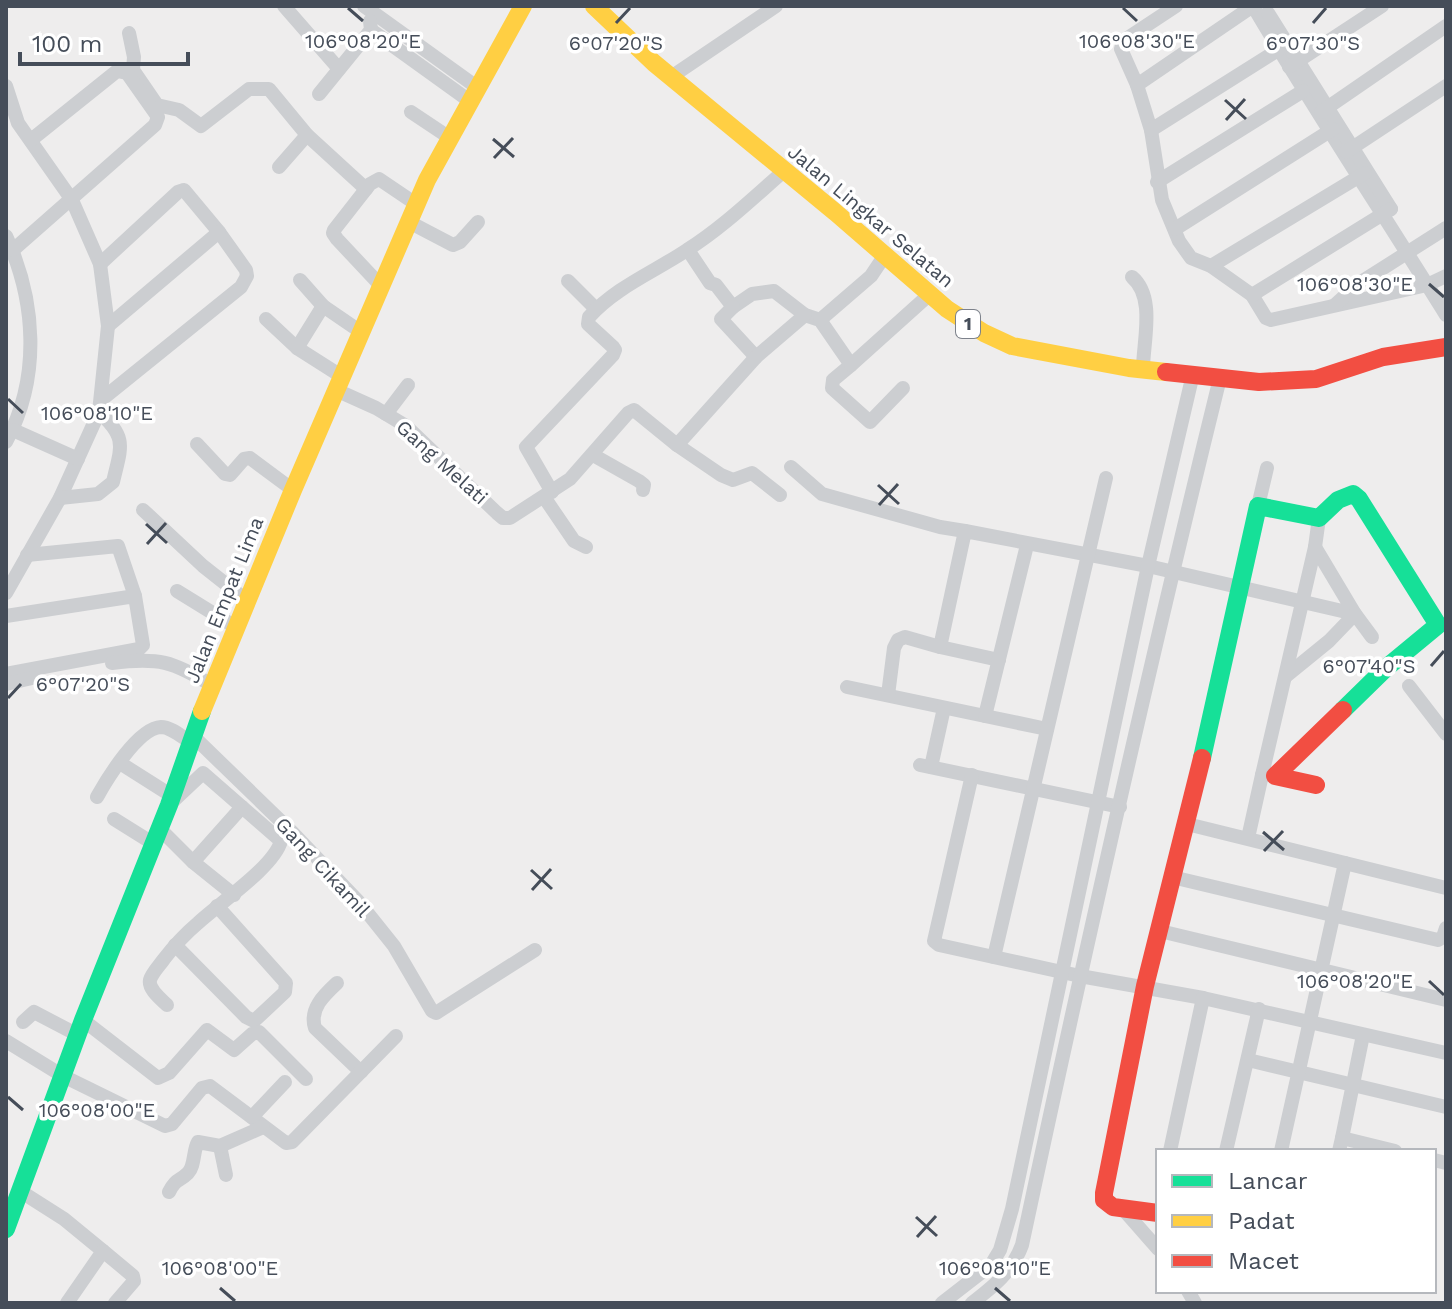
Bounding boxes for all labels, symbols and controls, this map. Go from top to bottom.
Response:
scale bar [20,16,188,66]
text: 106°08'20"E [305,29,421,53]
text: 106°08'30"E [1079,29,1195,53]
text: 100 m [32,30,102,58]
text: 6°07'20"S [569,31,663,55]
text: 6°07'30"S [1266,31,1360,55]
street label: Jalan Lingkar Selatan [783,139,959,293]
text: 106°08'30"E [1297,272,1413,296]
road number: 1 [956,310,980,338]
text: 106°08'10"E [41,401,153,425]
street label: Gang Melati [391,415,493,509]
street label: Jalan Empat Lima [180,513,268,687]
text: 6°07'40"S [1322,654,1416,678]
text: 6°07'20"S [36,672,130,696]
street label: Gang Cikamil [271,812,375,922]
text: 106°08'20"E [1297,969,1413,993]
text: 106°08'00"E [39,1098,155,1122]
legend [1156,1149,1436,1293]
text: Lancar [1228,1167,1308,1195]
text: Padat [1228,1207,1294,1235]
text: Macet [1228,1247,1299,1275]
text: 106°08'00"E [162,1256,278,1280]
text: 106°08'10"E [939,1256,1051,1280]

